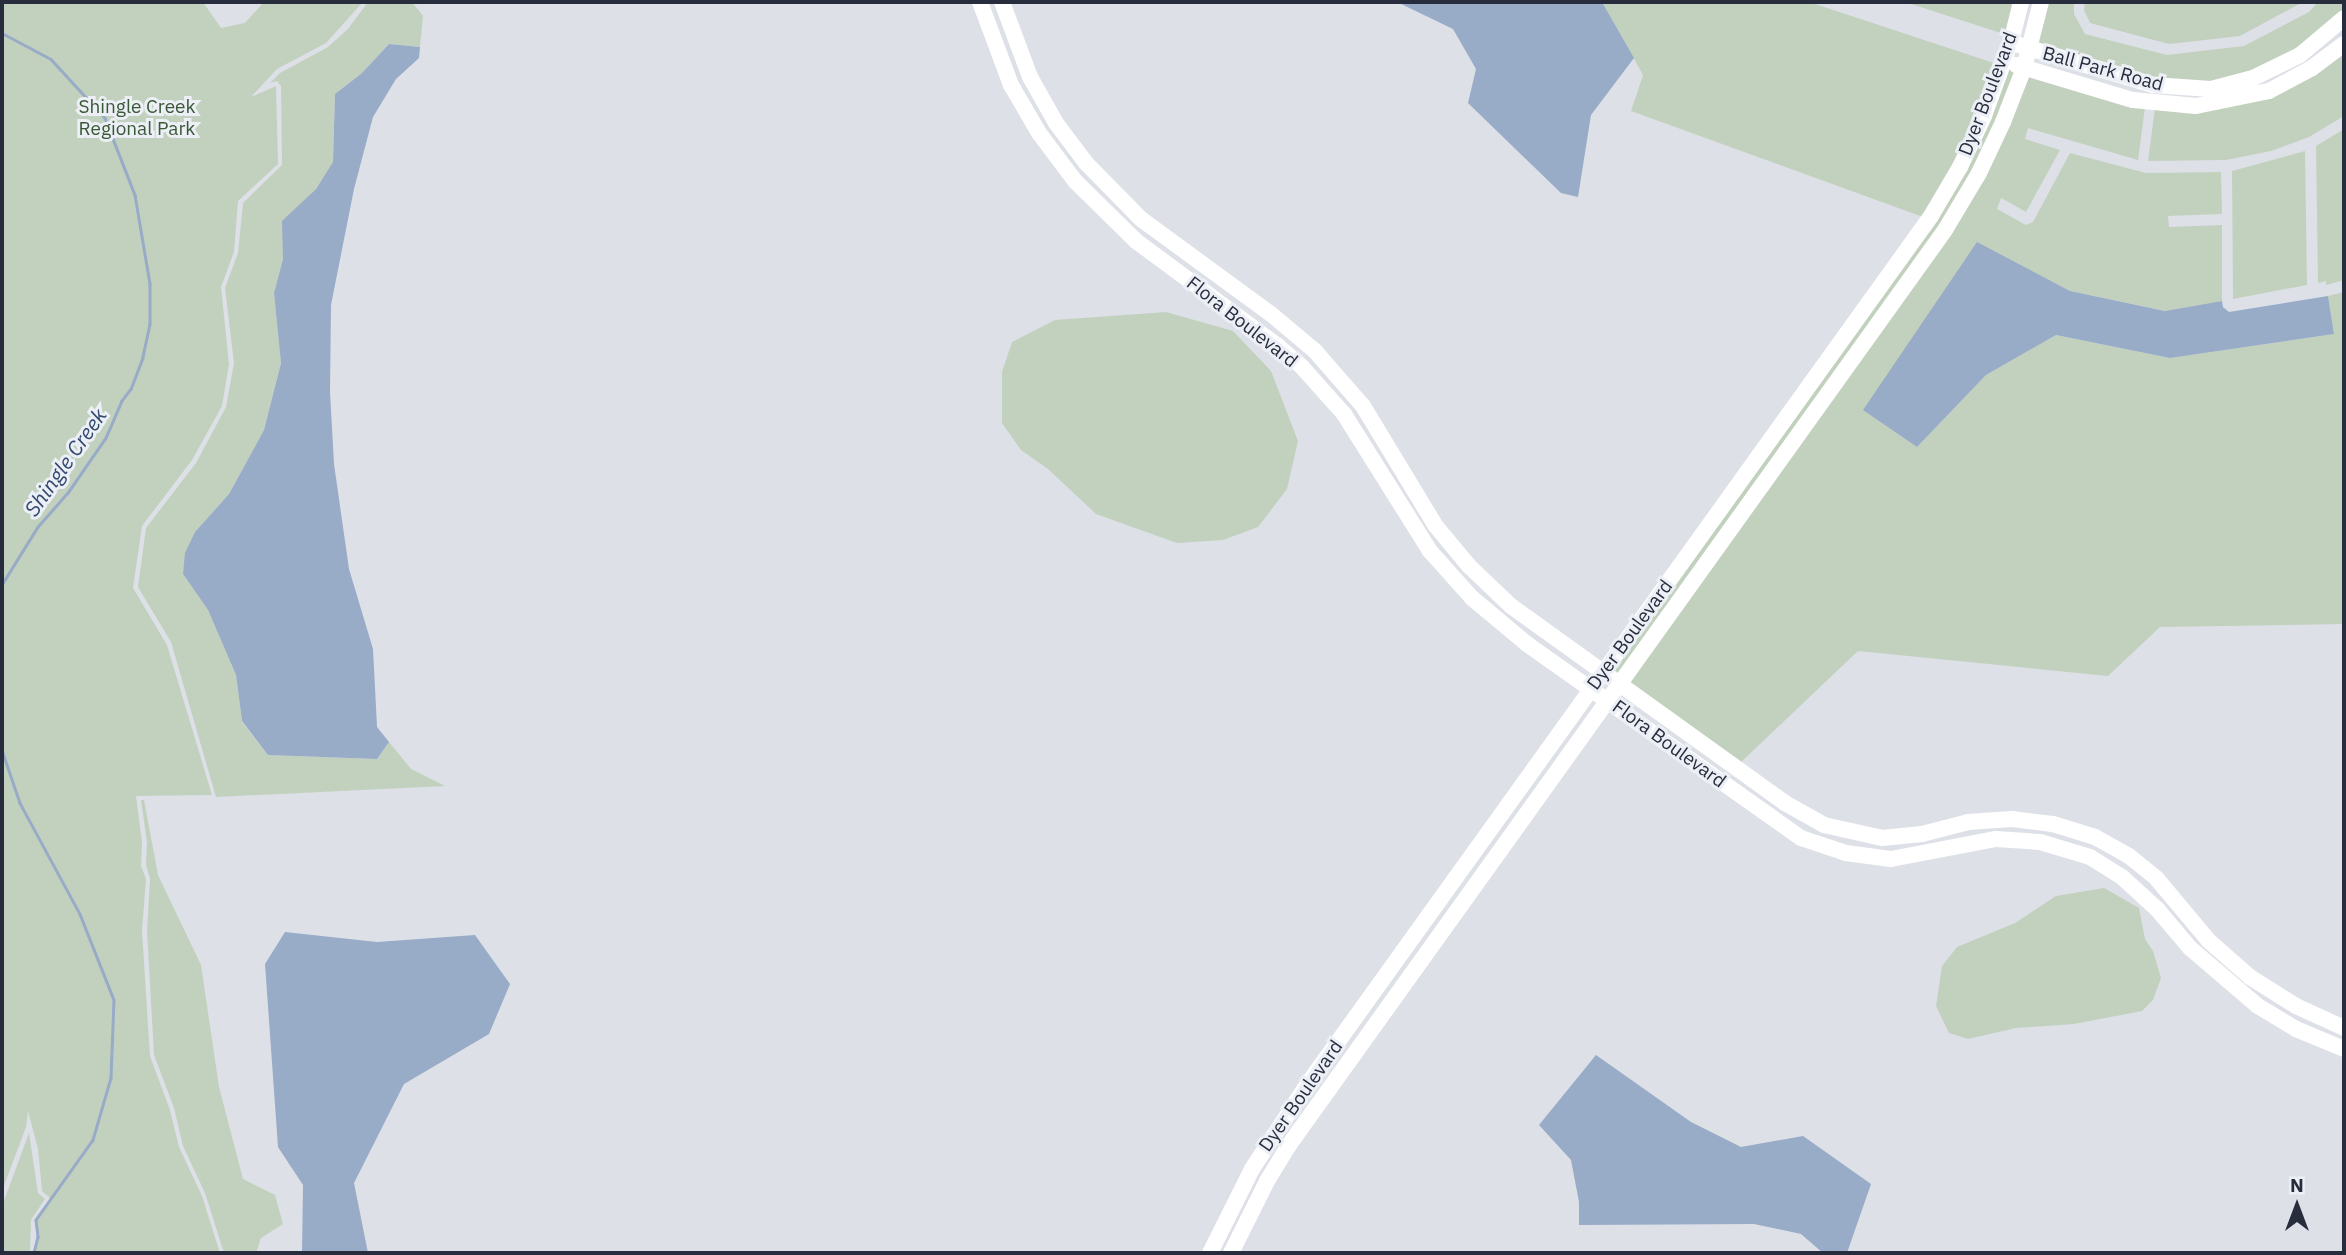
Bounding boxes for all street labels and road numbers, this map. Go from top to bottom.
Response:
street label: Dyer Boulevard [1954,29,2022,159]
street label: Ball Park Road [2040,42,2166,96]
street label: Flora Boulevard [1182,272,1302,372]
street label: Dyer Boulevard [1582,576,1678,694]
street label: Flora Boulevard [1608,695,1730,793]
street label: Dyer Boulevard [1254,1036,1348,1156]

